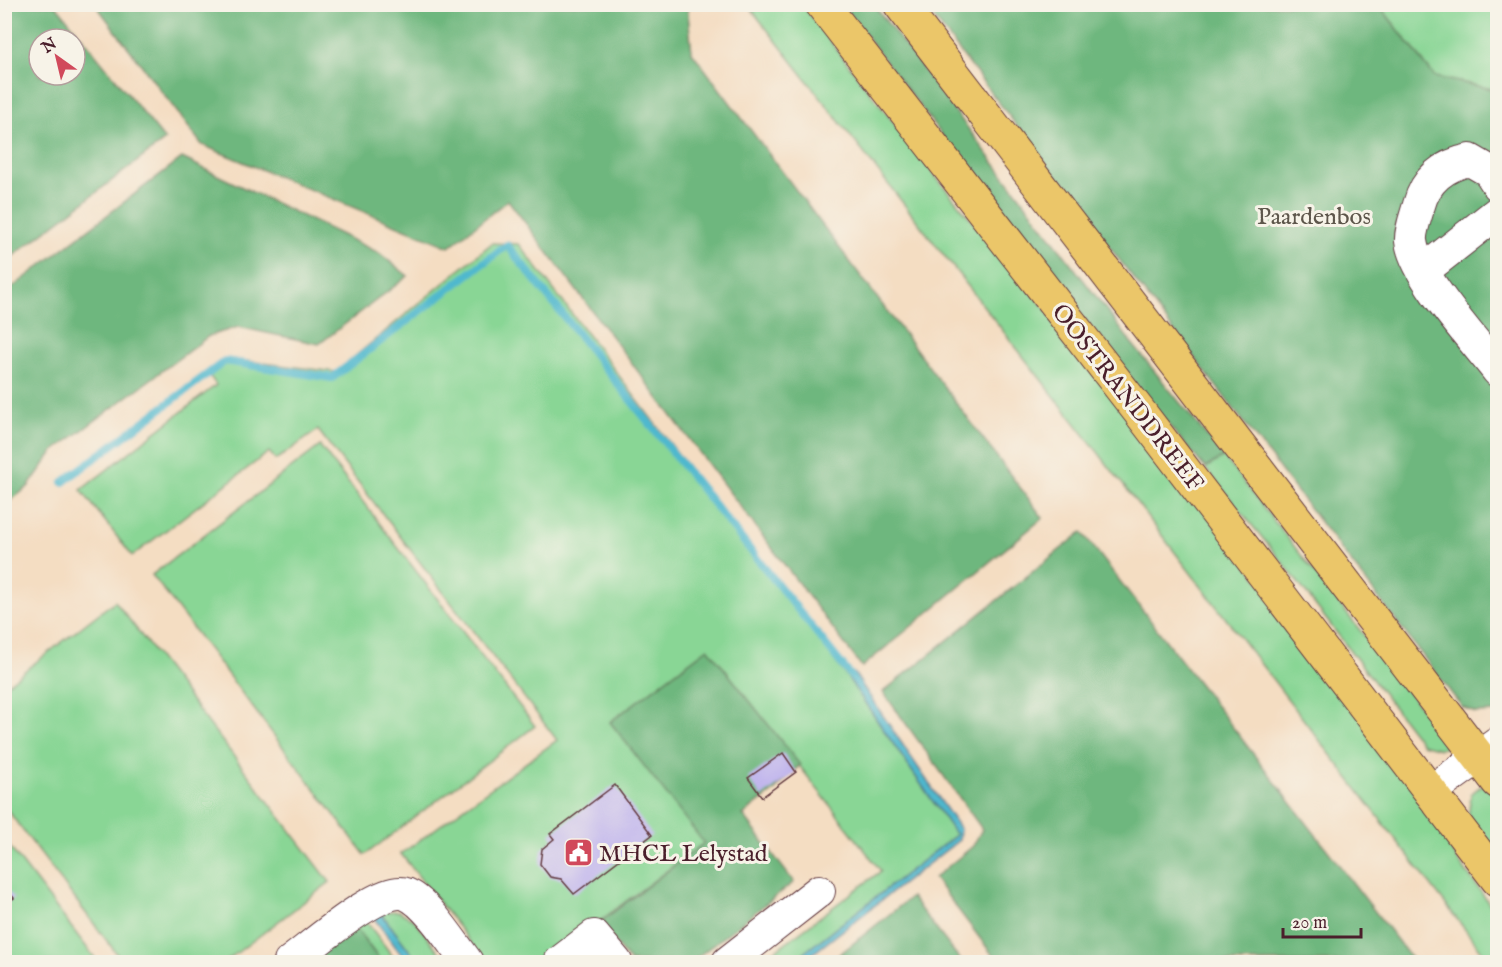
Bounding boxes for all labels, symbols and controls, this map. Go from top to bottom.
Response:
north arrow [27,27,87,87]
text: N [38,34,61,59]
park label: Paardenbos [1257,202,1371,233]
street label: OOSTRANDDREEF [1044,298,1210,498]
public building icon: MHCL Lelystad [562,837,594,869]
place label: MHCL Lelystad [599,839,768,870]
scale bar [1283,901,1361,939]
text: 20 m [1292,912,1327,935]

